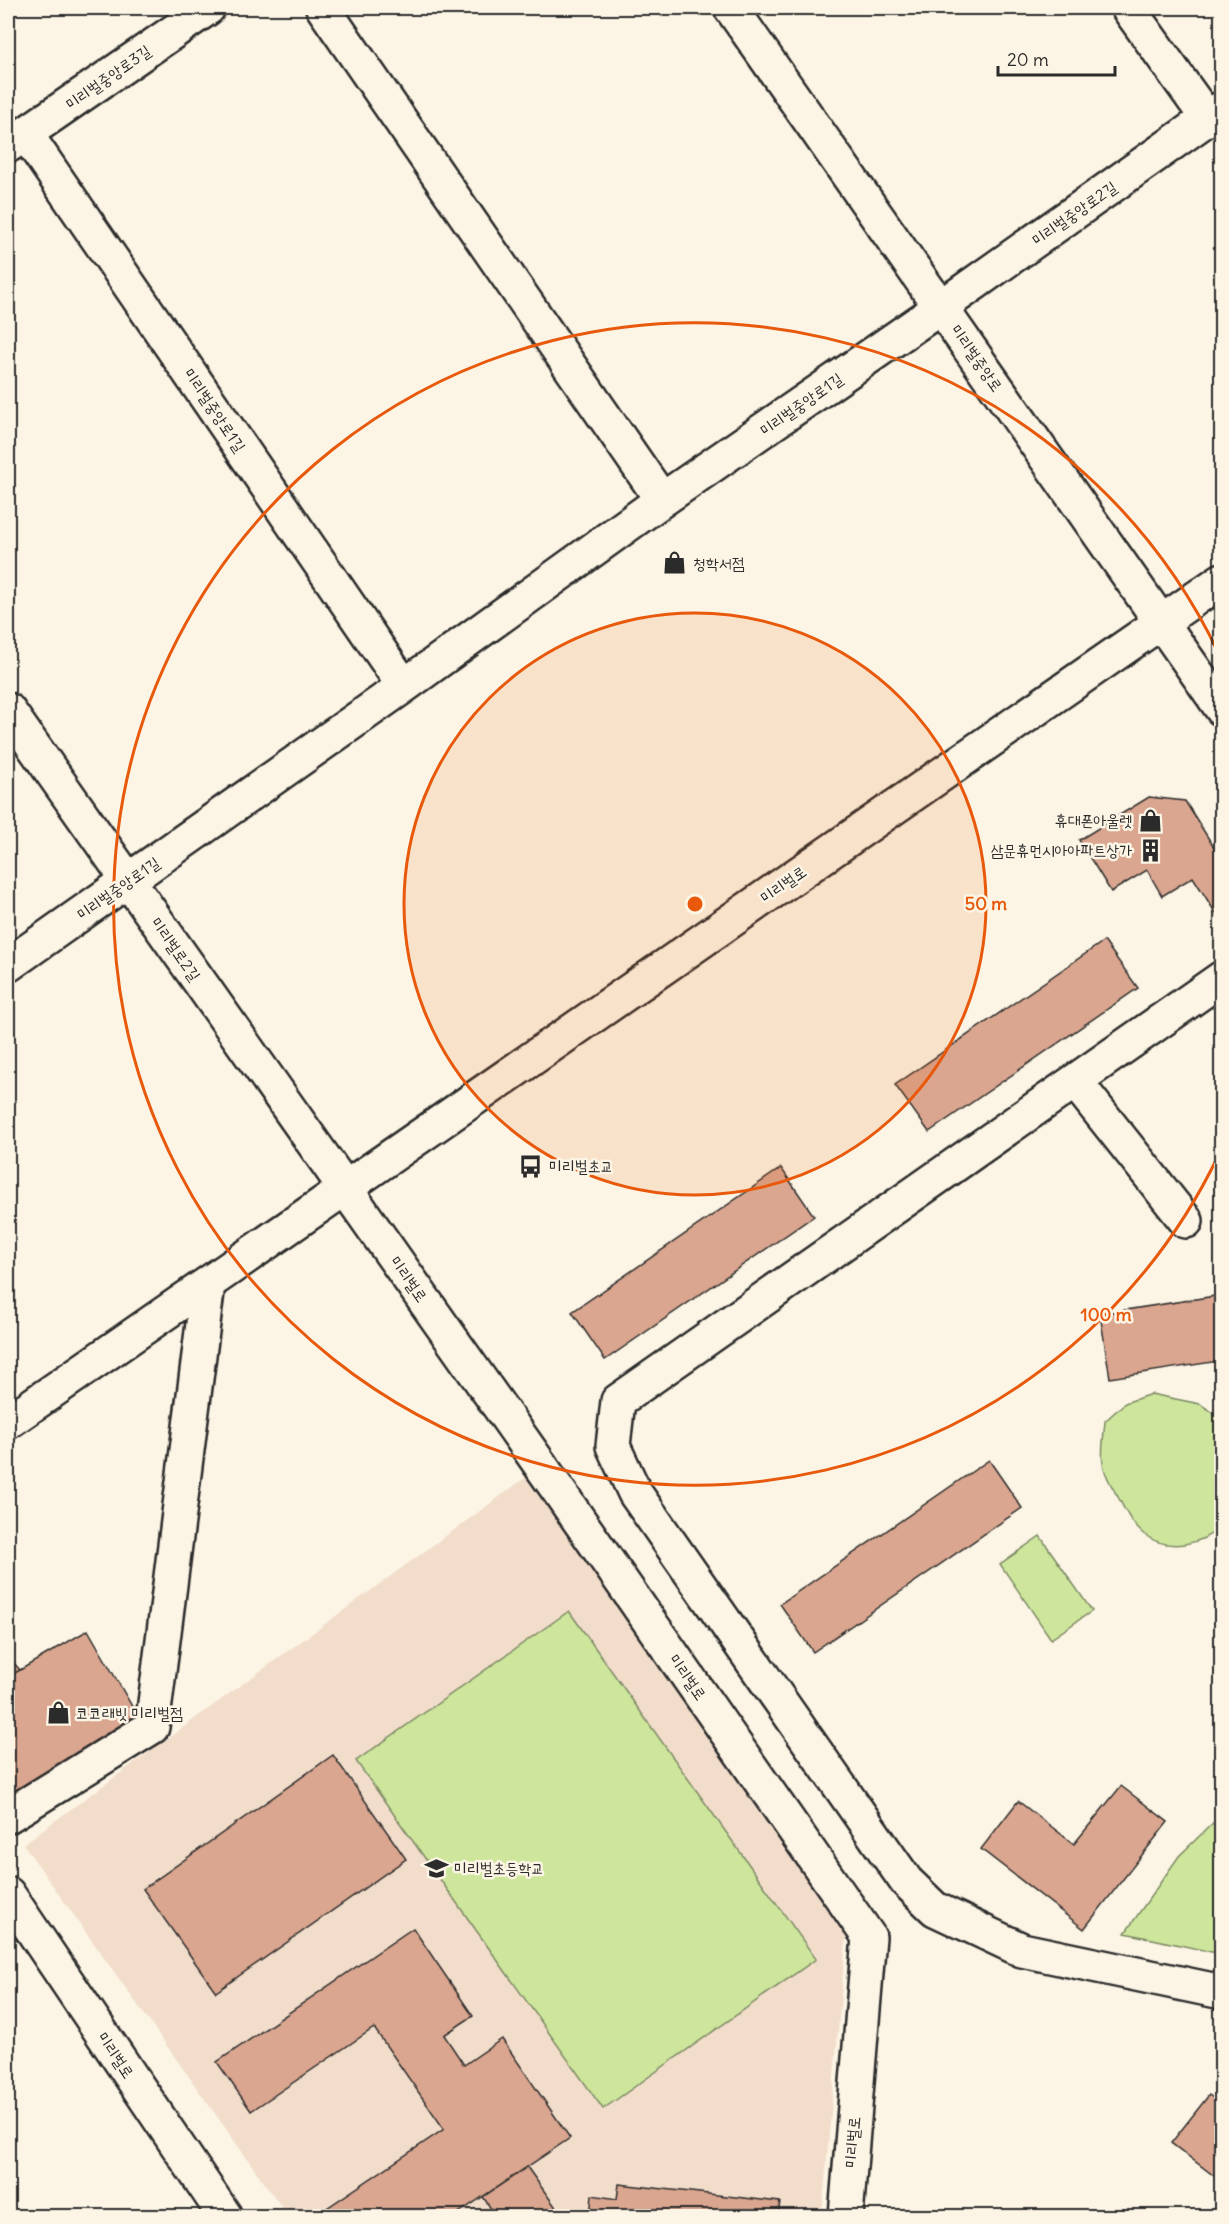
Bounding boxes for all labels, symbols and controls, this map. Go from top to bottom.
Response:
scale bar [998,39,1115,77]
street label: 미리벌중앙로3길 [62,40,154,114]
text: 20 m [1007,48,1049,71]
street label: 미리벌중앙로2길 [1028,176,1120,250]
street label: 미리벌중앙로 [947,321,1007,395]
street label: 미리벌중앙로1길 [180,364,250,456]
street label: 미리벌중앙로1길 [756,368,846,440]
shop icon: 청학서점 [662,550,688,576]
place label: 청학서점 [693,553,745,573]
shop icon: 휴대폰아울렛 [1137,807,1163,833]
place label: 휴대폰아울렛 [1055,810,1132,830]
building icon: 삼문휴먼시아아파트상가 [1137,837,1163,863]
place label: 삼문휴먼시아아파트상가 [990,840,1132,860]
street label: 미리벌중앙로1길 [73,852,163,924]
street label: 미리벌로 [756,861,810,907]
text: 50 m [965,892,1007,915]
centre of rings [685,894,705,914]
street label: 미리벌로2길 [147,913,205,985]
bus stop icon: 미리벌초교 [518,1153,544,1179]
place label: 미리벌초교 [549,1156,613,1176]
street label: 미리벌로 [386,1252,432,1306]
text: 100 m [1081,1303,1132,1326]
street label: 미리벌로 [665,1650,711,1704]
shop icon: 코코래빗 미리벌점 [45,1700,71,1726]
place label: 코코래빗 미리벌점 [76,1703,183,1723]
school or university icon: 미리벌초등학교 [423,1855,449,1881]
place label: 미리벌초등학교 [454,1858,544,1878]
street label: 미리벌로 [93,2028,139,2082]
street label: 미리벌로 [840,2115,864,2169]

